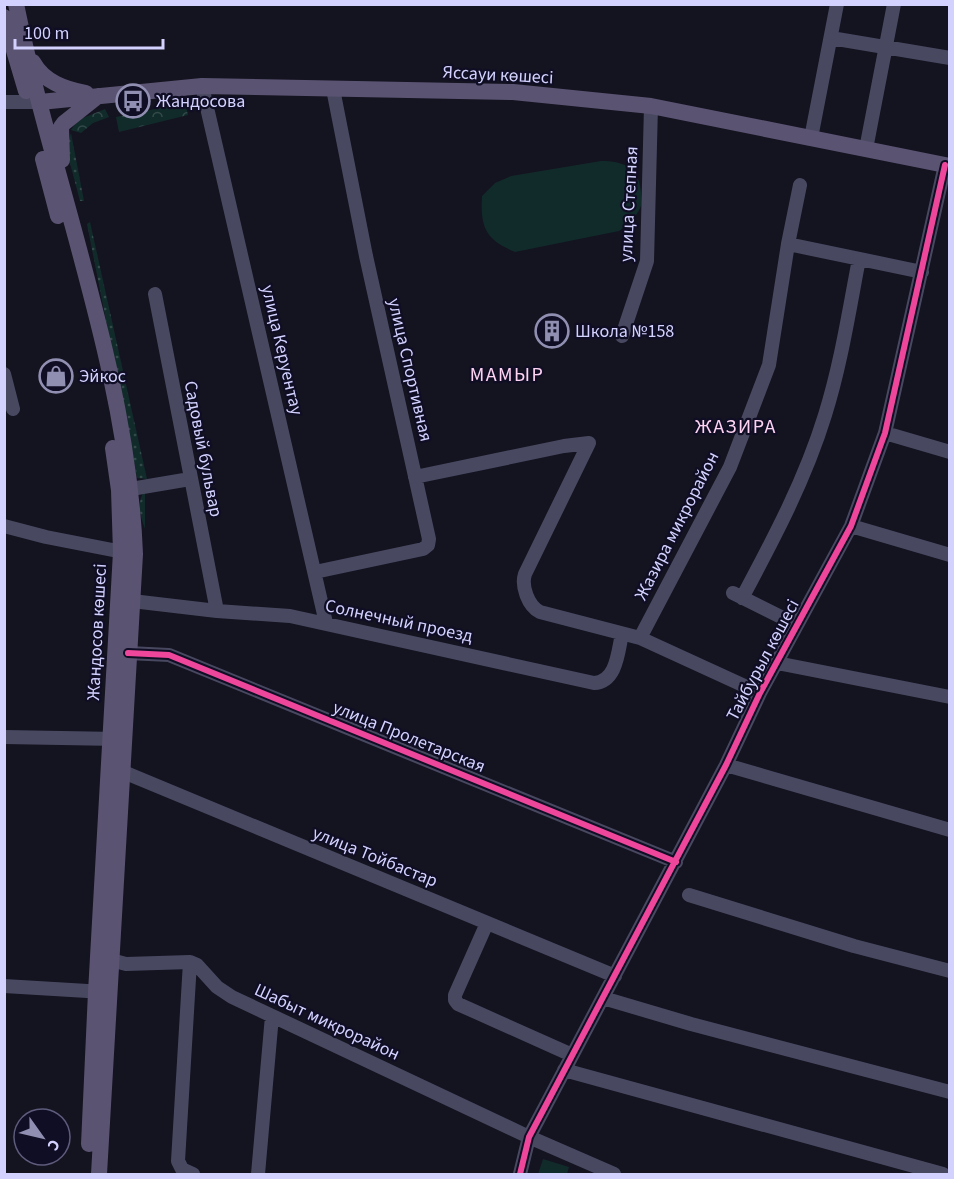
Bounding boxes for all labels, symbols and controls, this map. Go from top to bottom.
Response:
scale bar [15,12,164,50]
text: 100 m [24,21,69,46]
street label: Яссауи көшесі [442,60,554,90]
bus stop icon: Жандосова [115,83,151,119]
place label: Жандосова [156,89,245,114]
street label: улица Степная [613,145,645,263]
street label: улица Керуентау [255,283,309,418]
street label: улица Спортивная [381,296,439,444]
building icon: Школа №158 [534,313,570,349]
place label: Школа №158 [575,319,674,344]
shop icon: Эйкос [38,358,74,394]
district label: МАМЫР [470,361,544,389]
place label: Эйкос [79,364,126,389]
street label: Садовый бульвар [178,379,228,519]
district label: ЖАЗИРА [695,413,777,441]
street label: Жазира микрорайон [629,447,725,605]
street label: Жандосов көшесі [81,563,113,701]
street label: Солнечный проезд [323,593,475,649]
street label: Тайбурыл көшесі [720,595,806,725]
street label: улица Пролетарская [329,695,489,779]
street label: улица Тойбастар [309,821,441,893]
street label: Шабыт микрорайон [250,977,404,1067]
north arrow [12,1107,72,1167]
text: С [42,1135,65,1155]

